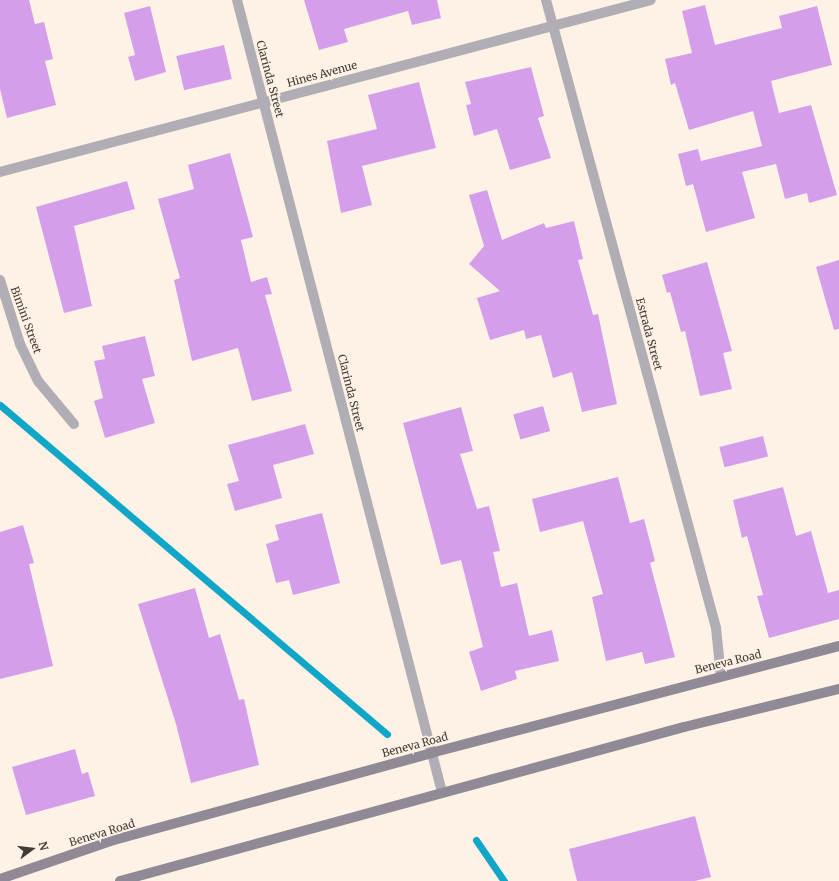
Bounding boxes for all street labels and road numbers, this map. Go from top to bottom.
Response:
street label: Clarinda Street [253,39,287,119]
street label: Hines Avenue [285,58,359,90]
street label: Bimini Street [8,285,44,355]
street label: Estrada Street [633,296,665,372]
street label: Clarinda Street [335,353,367,433]
street label: Beneva Road [693,647,763,677]
street label: Beneva Road [380,730,450,760]
street label: Beneva Road [68,817,136,849]

